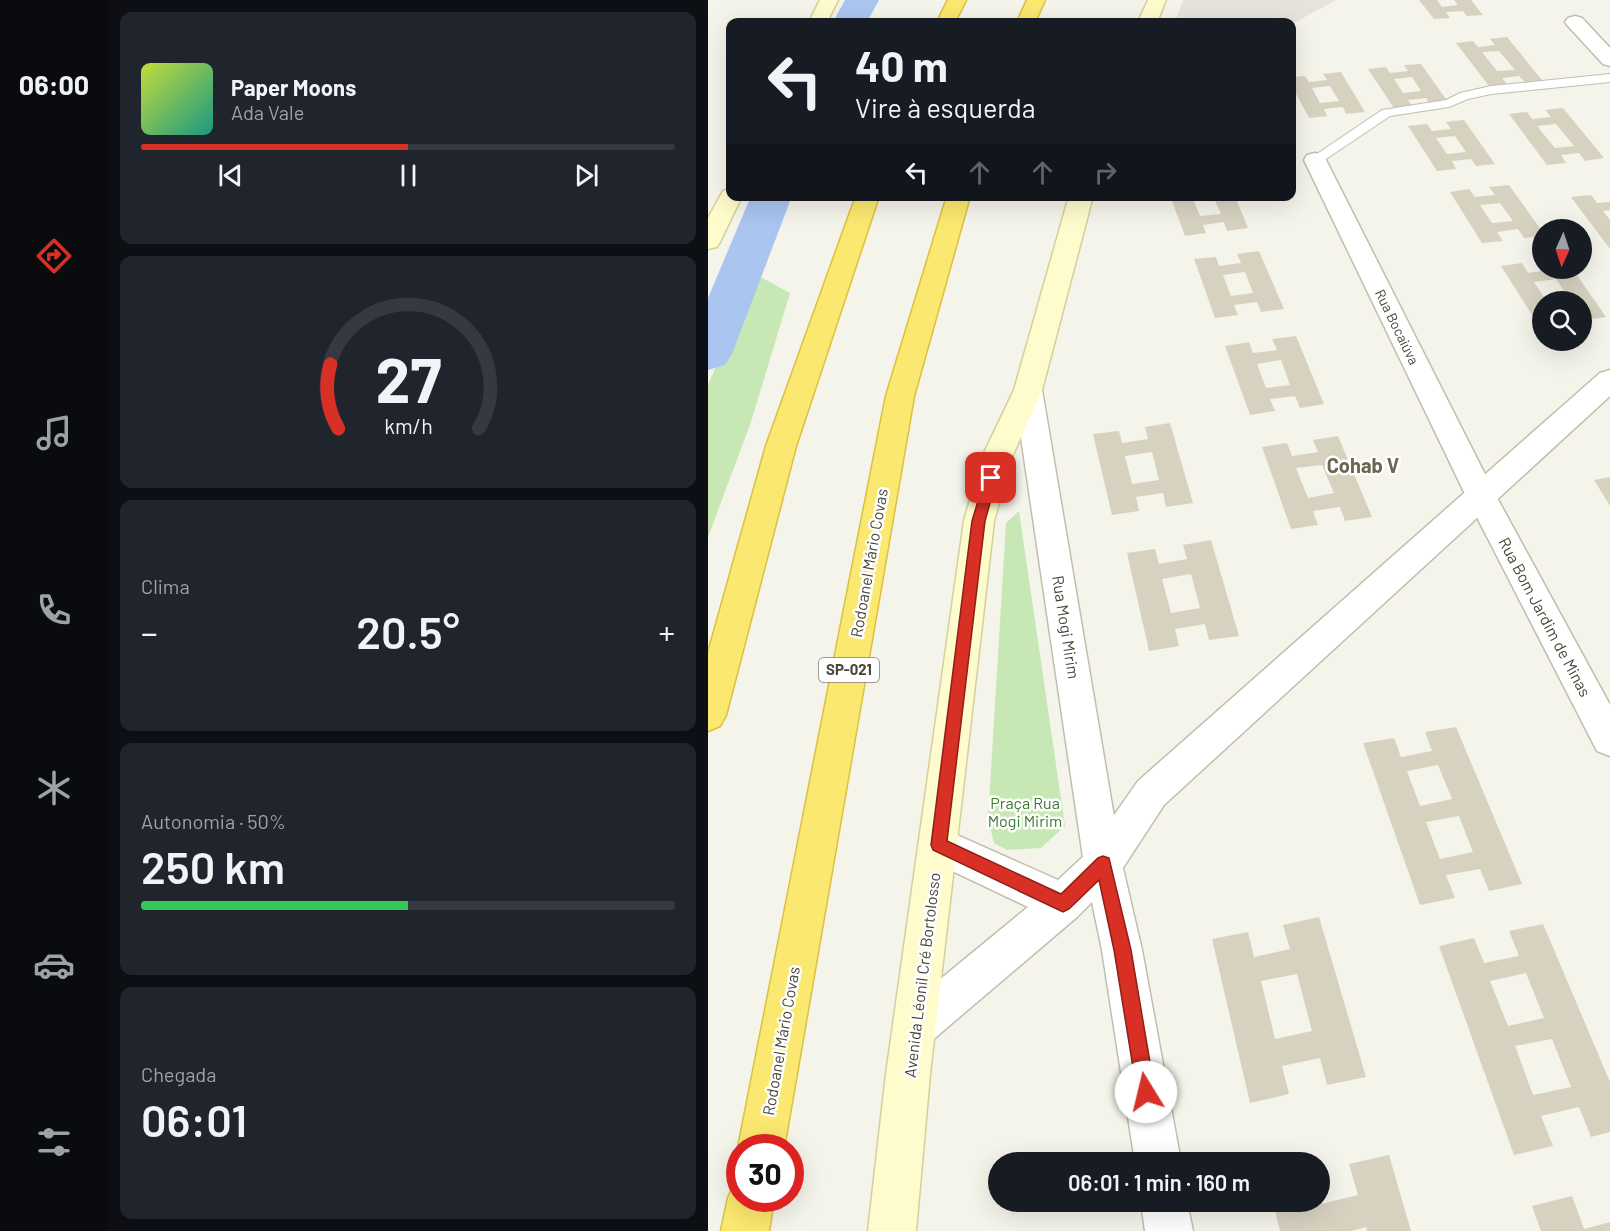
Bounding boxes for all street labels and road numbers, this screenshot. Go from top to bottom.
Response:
street label: Rua Bocaiúva [1372,286,1423,367]
street label: Rodoanel Mário Covas [846,487,891,639]
street label: Rua Bom Jardim de Minas [1495,534,1596,700]
street label: Rua Mogi Mirim [1049,574,1084,680]
road number: SP-021 [819,658,879,682]
street label: Avenida Léonil Cré Bortolosso [899,871,944,1079]
street label: Rodoanel Mário Covas [758,965,803,1117]

